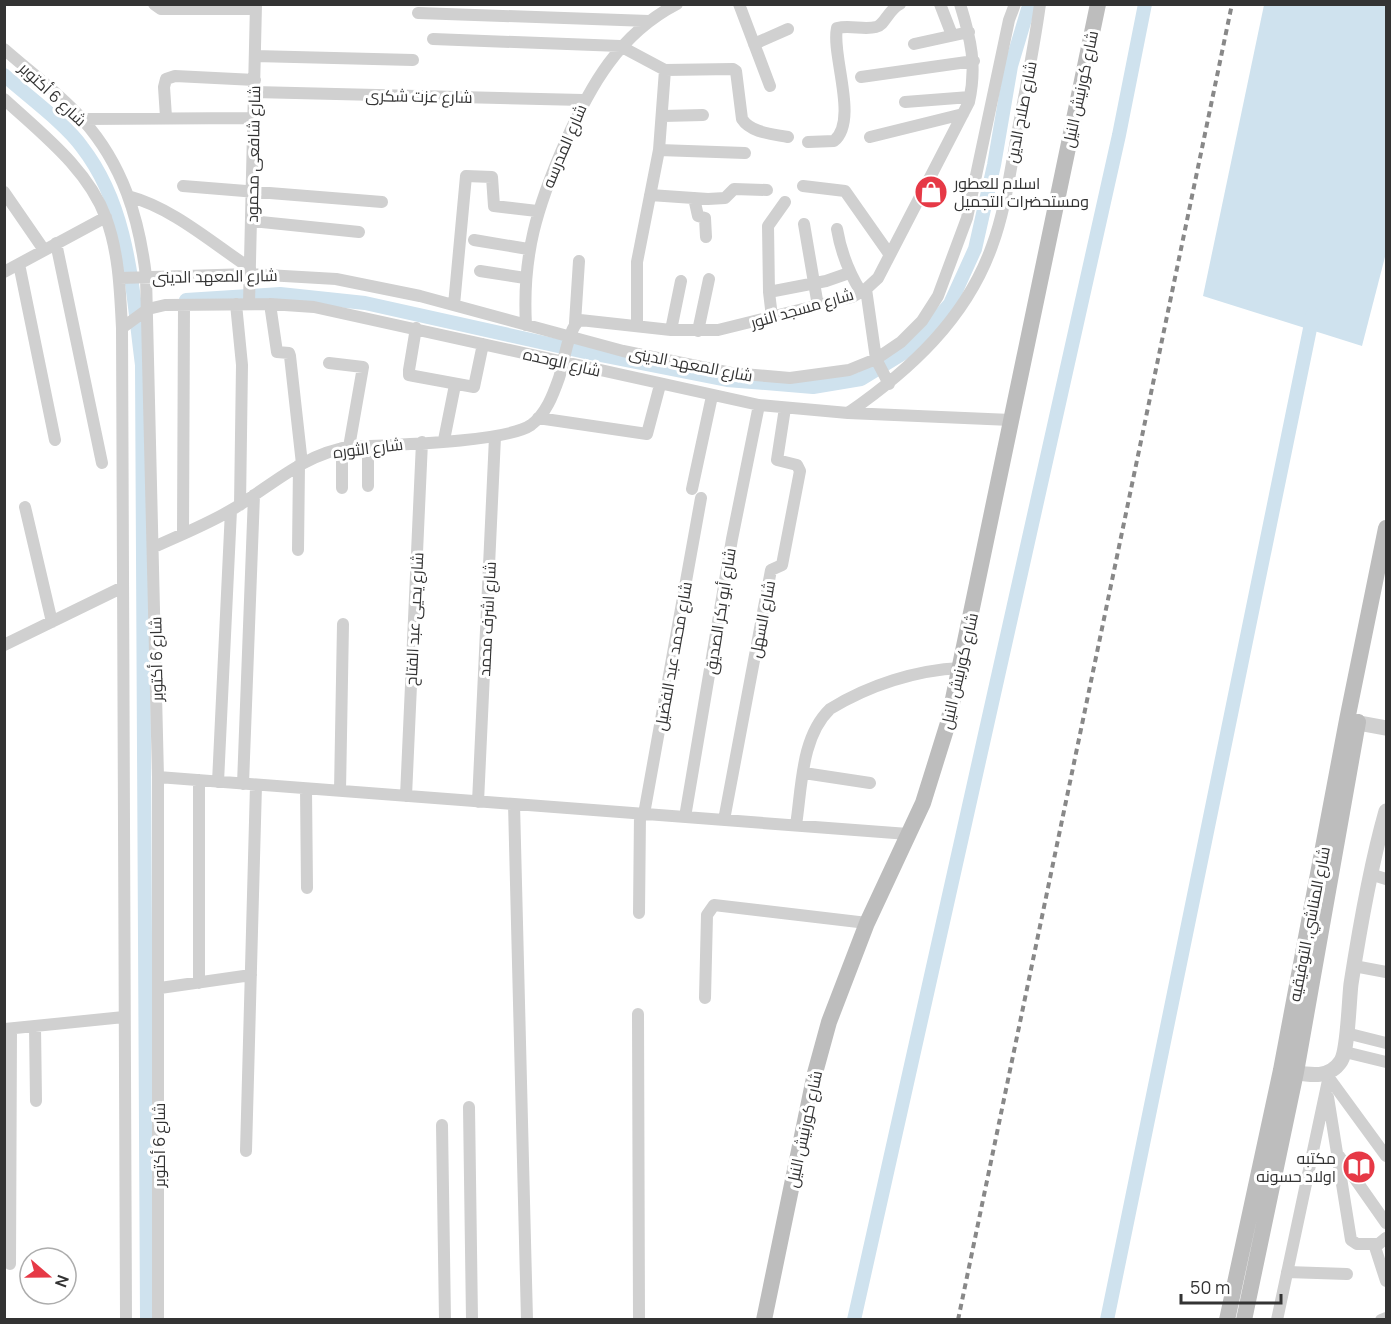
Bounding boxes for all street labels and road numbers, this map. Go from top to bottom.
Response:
street label: شارع كورنيش النيل [1057,28,1104,150]
street label: شارع 6 أكتوبر [13,56,91,132]
street label: شارع صلاح الدين [1000,59,1043,165]
street label: شارع عزت شكرى [365,84,473,109]
street label: شارع شافعى محمود [241,85,266,223]
street label: شارع المدرسه [536,101,592,192]
street label: شارع المعهد الدينى [152,264,278,289]
street label: شارع مسجد النور [747,283,856,334]
street label: شارع المعهد الدينى [627,341,755,388]
street label: شارع الوحده [521,342,603,383]
street label: شارع الثوره [332,433,404,464]
street label: شارع أبو بكر الصديق [699,546,742,676]
street label: شارع يحيى عبد الفتاح [400,552,429,686]
street label: شارع اشرف محمد [473,561,502,677]
street label: شارع السهل [744,578,781,660]
street label: شارع محمد عبد الفضيل [649,580,698,732]
street label: شارع كورنيش النيل [935,611,984,732]
street label: شارع 6 أكتوبر [144,616,169,703]
street label: شارع المناشي, التوفيقيه [1283,845,1337,1004]
street label: شارع كورنيش النيل [781,1068,828,1190]
street label: شارع 6 أكتوبر [148,1103,171,1188]

